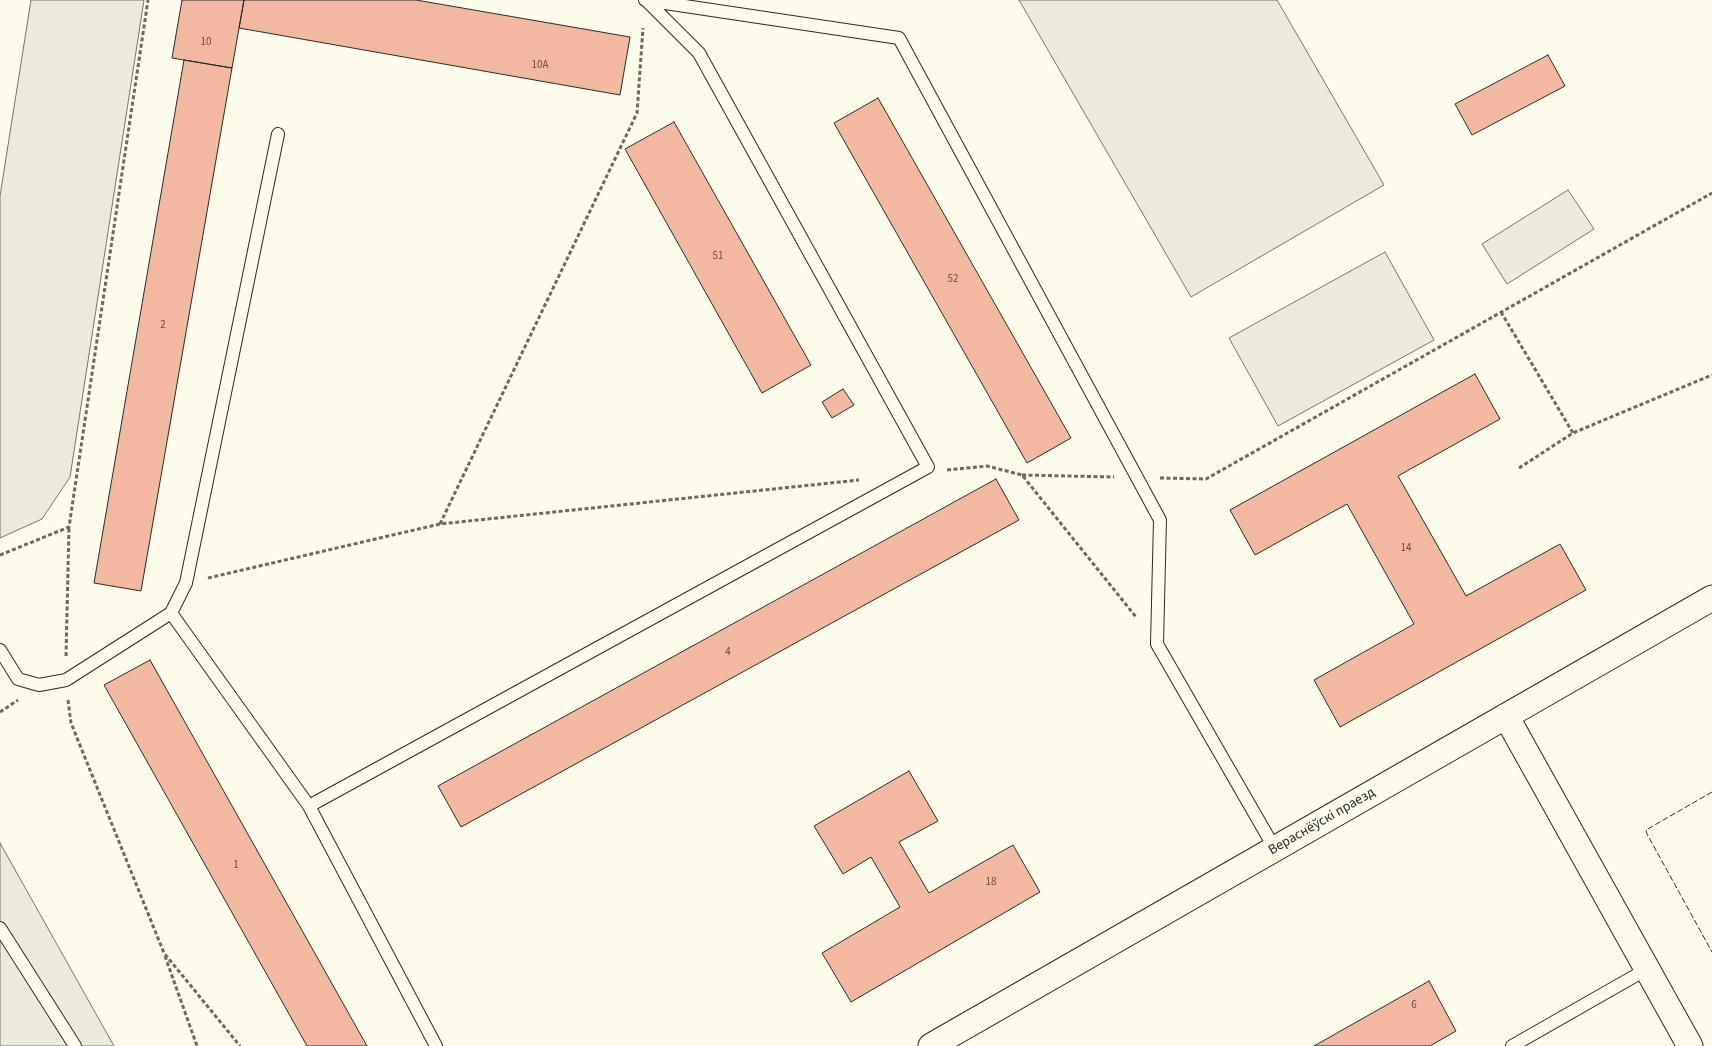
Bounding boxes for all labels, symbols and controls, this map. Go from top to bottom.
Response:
house number: 10 [201,36,211,50]
house number: 10А [532,59,548,73]
house number: 51 [713,250,723,264]
house number: 52 [948,273,958,287]
house number: 2 [160,319,166,333]
house number: 14 [1401,542,1411,556]
house number: 4 [725,646,731,660]
street label: Вераснёўскі праезд [1266,785,1378,859]
house number: 1 [233,859,239,873]
house number: 18 [986,876,996,890]
house number: 6 [1411,999,1417,1013]

